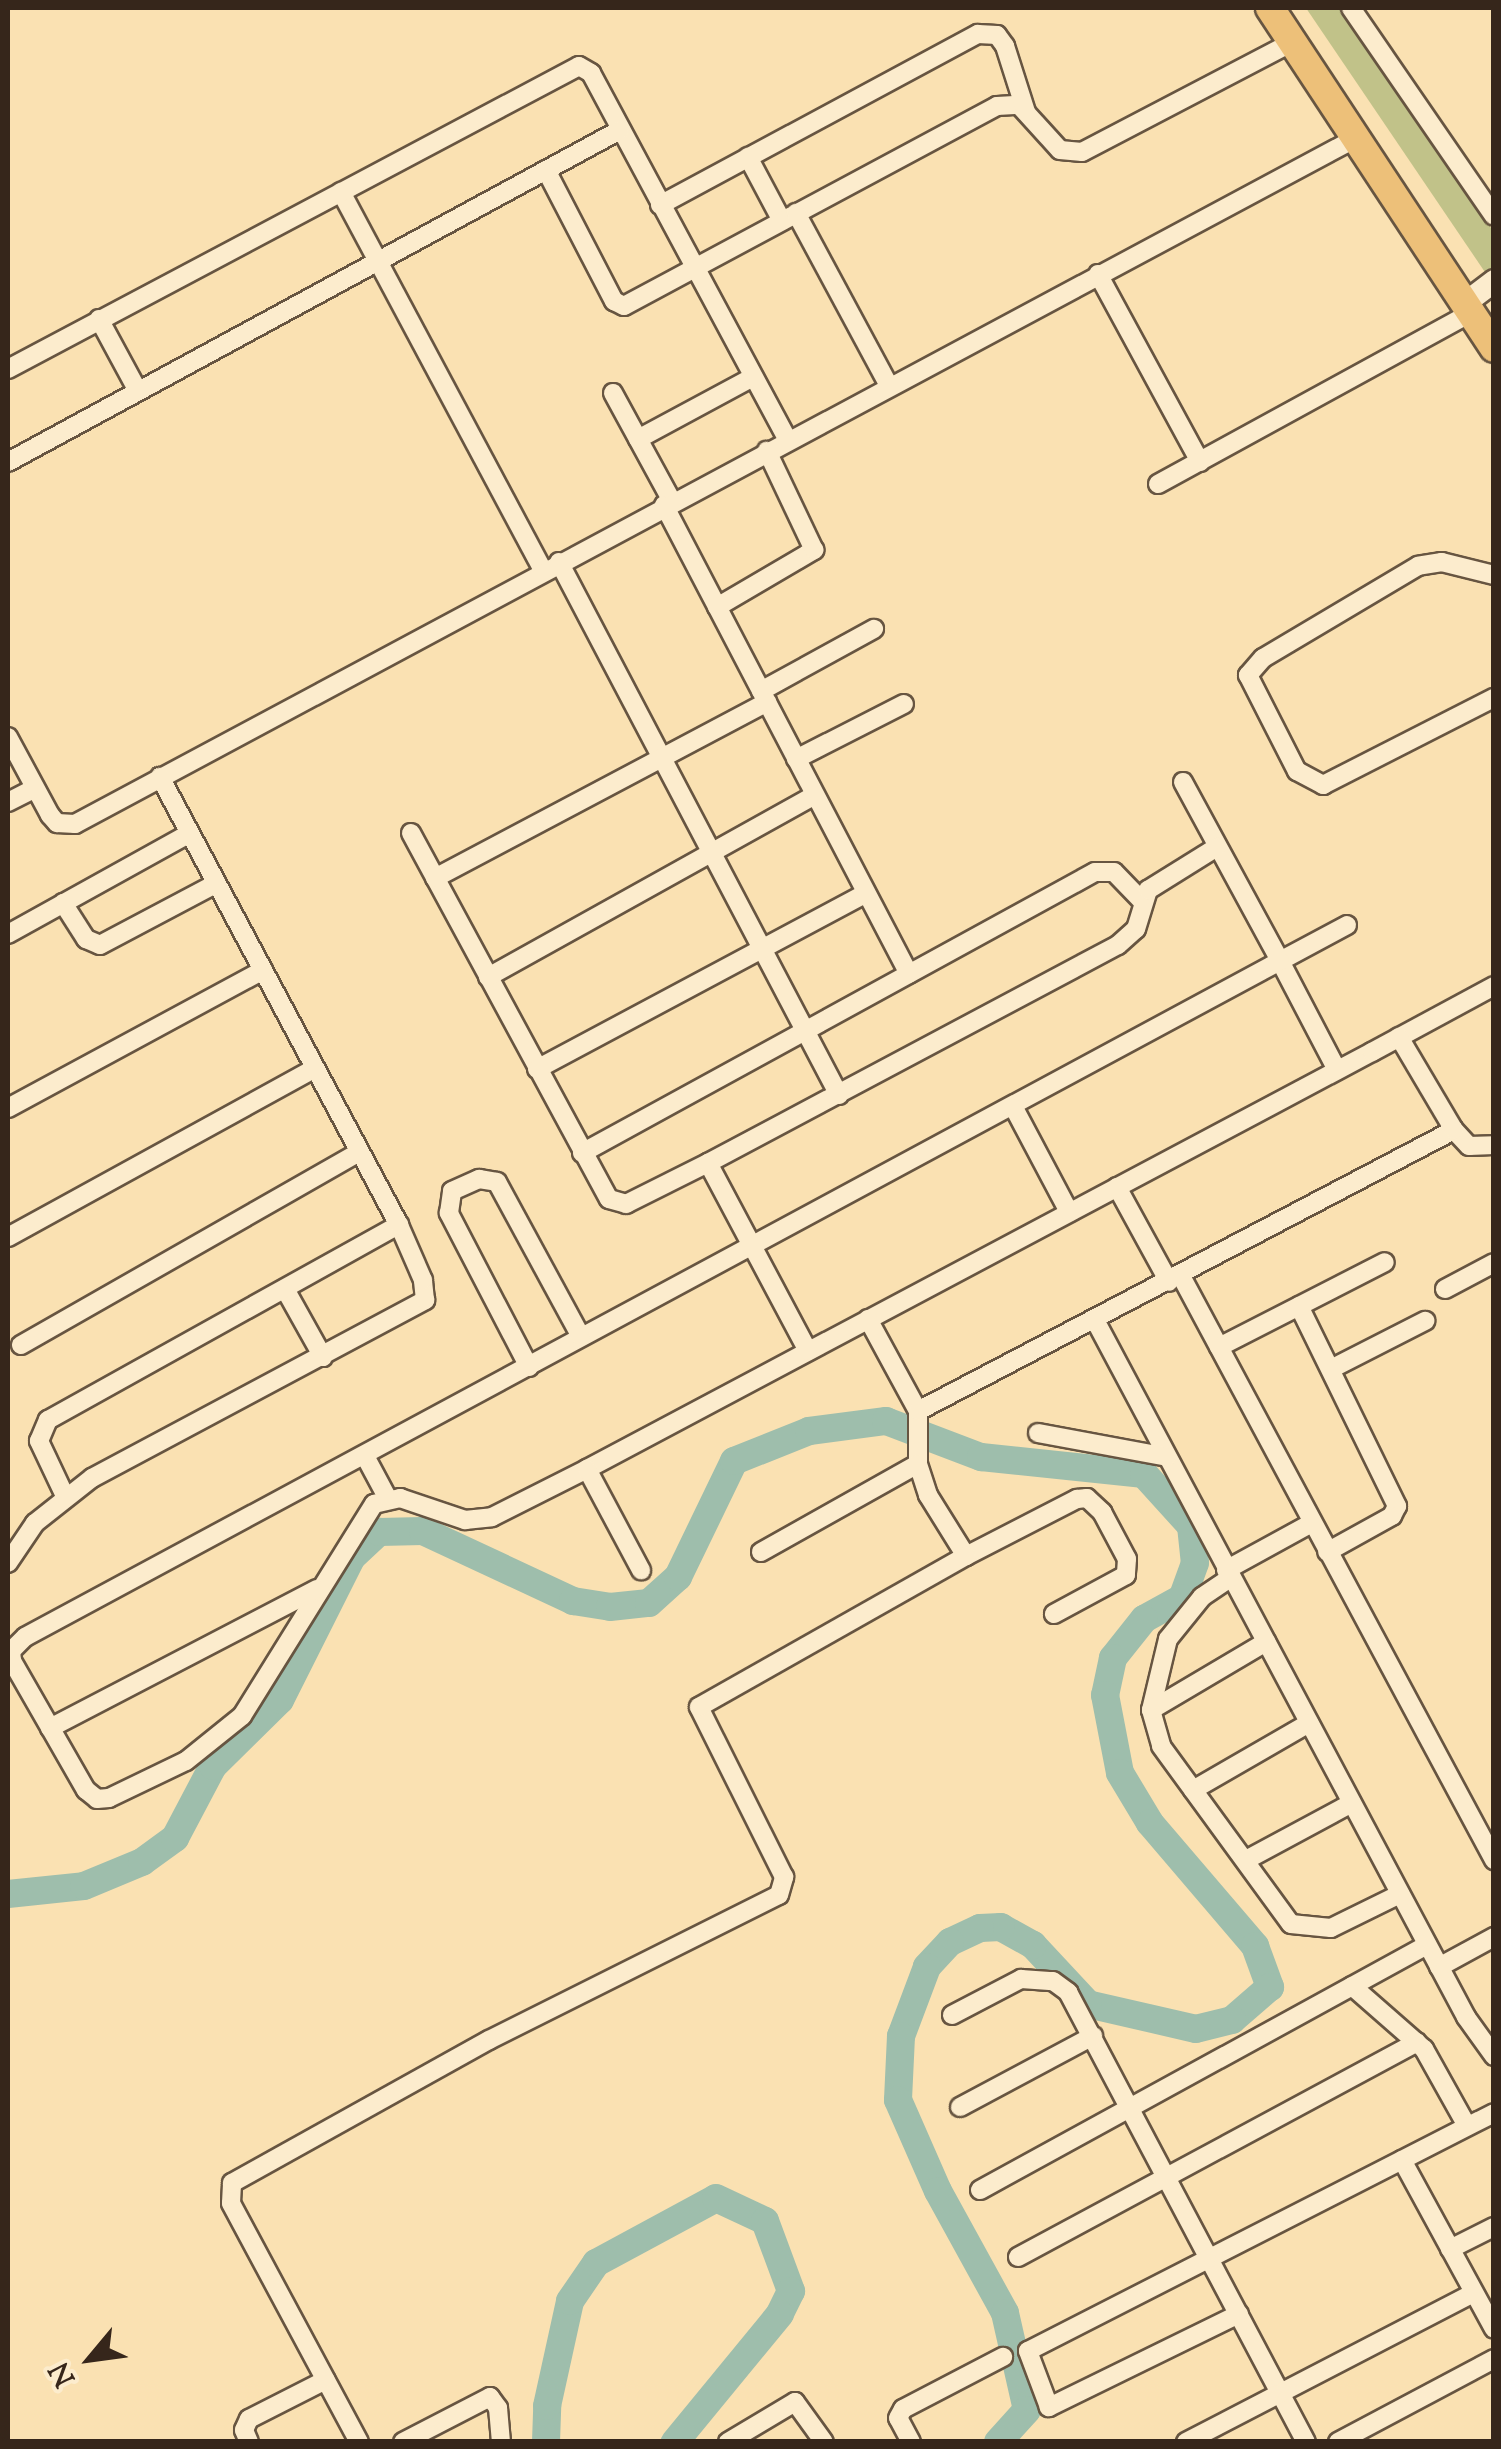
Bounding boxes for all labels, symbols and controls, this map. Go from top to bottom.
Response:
north arrow [40,2309,140,2409]
text: N [41,2354,87,2393]

